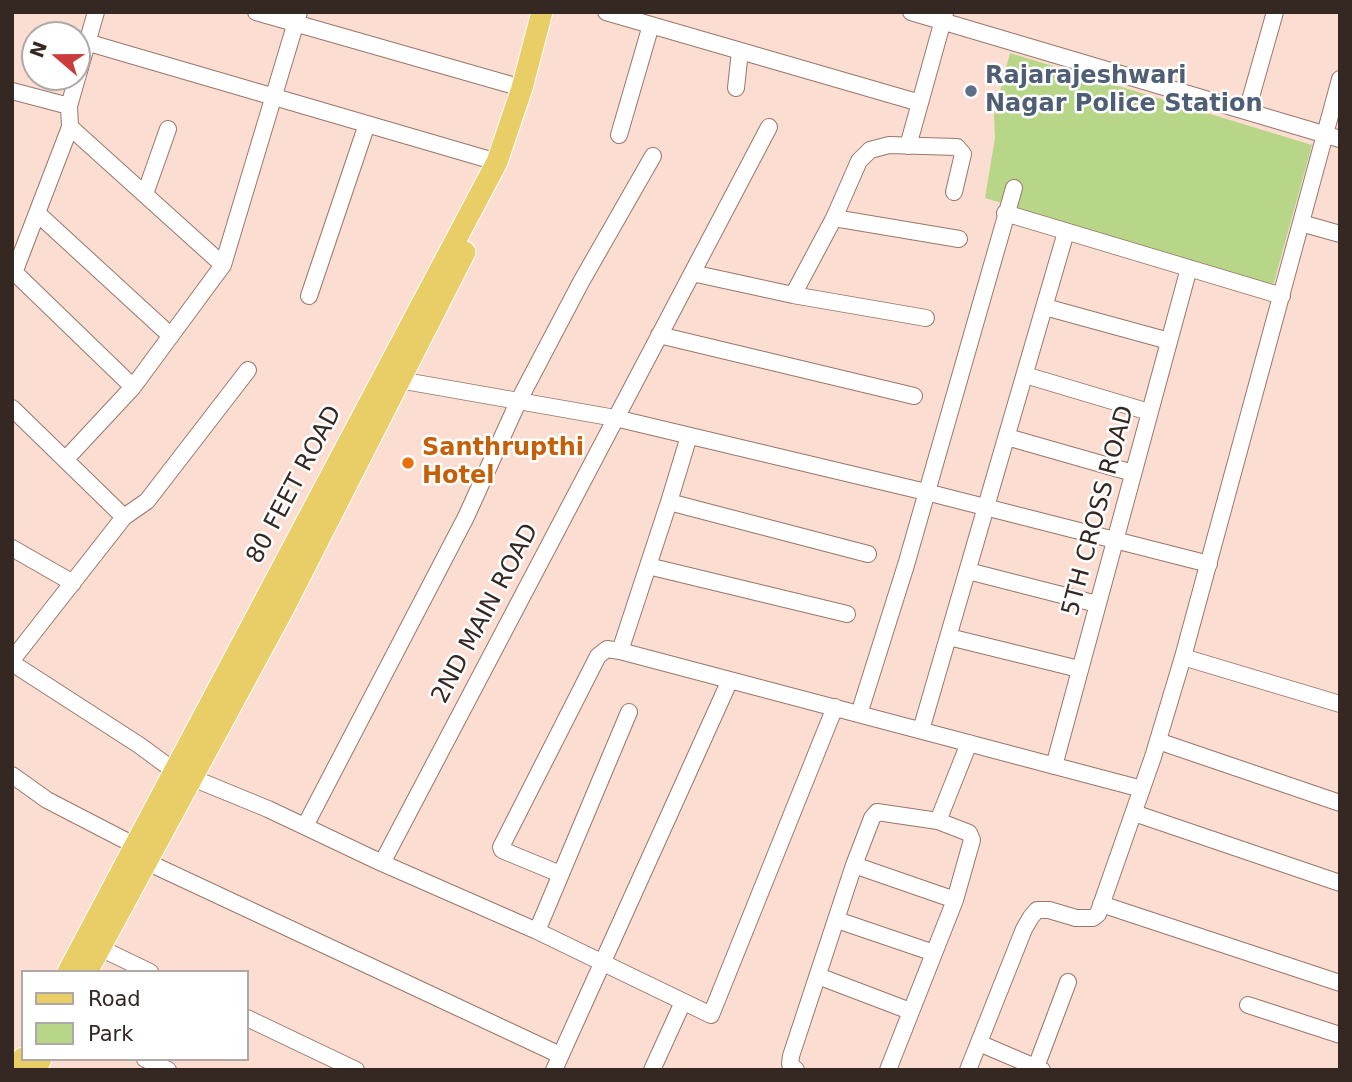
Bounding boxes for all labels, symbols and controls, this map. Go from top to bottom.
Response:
north arrow [21,21,91,91]
text: N [25,38,51,61]
place label: Rajarajeshwari Nagar Police Station [985,63,1262,119]
marker: Rajarajeshwari Nagar Police Station [963,83,979,99]
street label: 80 FEET ROAD [241,401,349,569]
street label: 5TH CROSS ROAD [1057,403,1141,619]
place label: Santhrupthi Hotel [422,435,584,491]
marker: Santhrupthi Hotel [400,455,416,471]
street label: 2ND MAIN ROAD [427,519,545,709]
legend [21,970,248,1061]
text: Road [88,987,141,1011]
text: Park [88,1022,133,1046]

